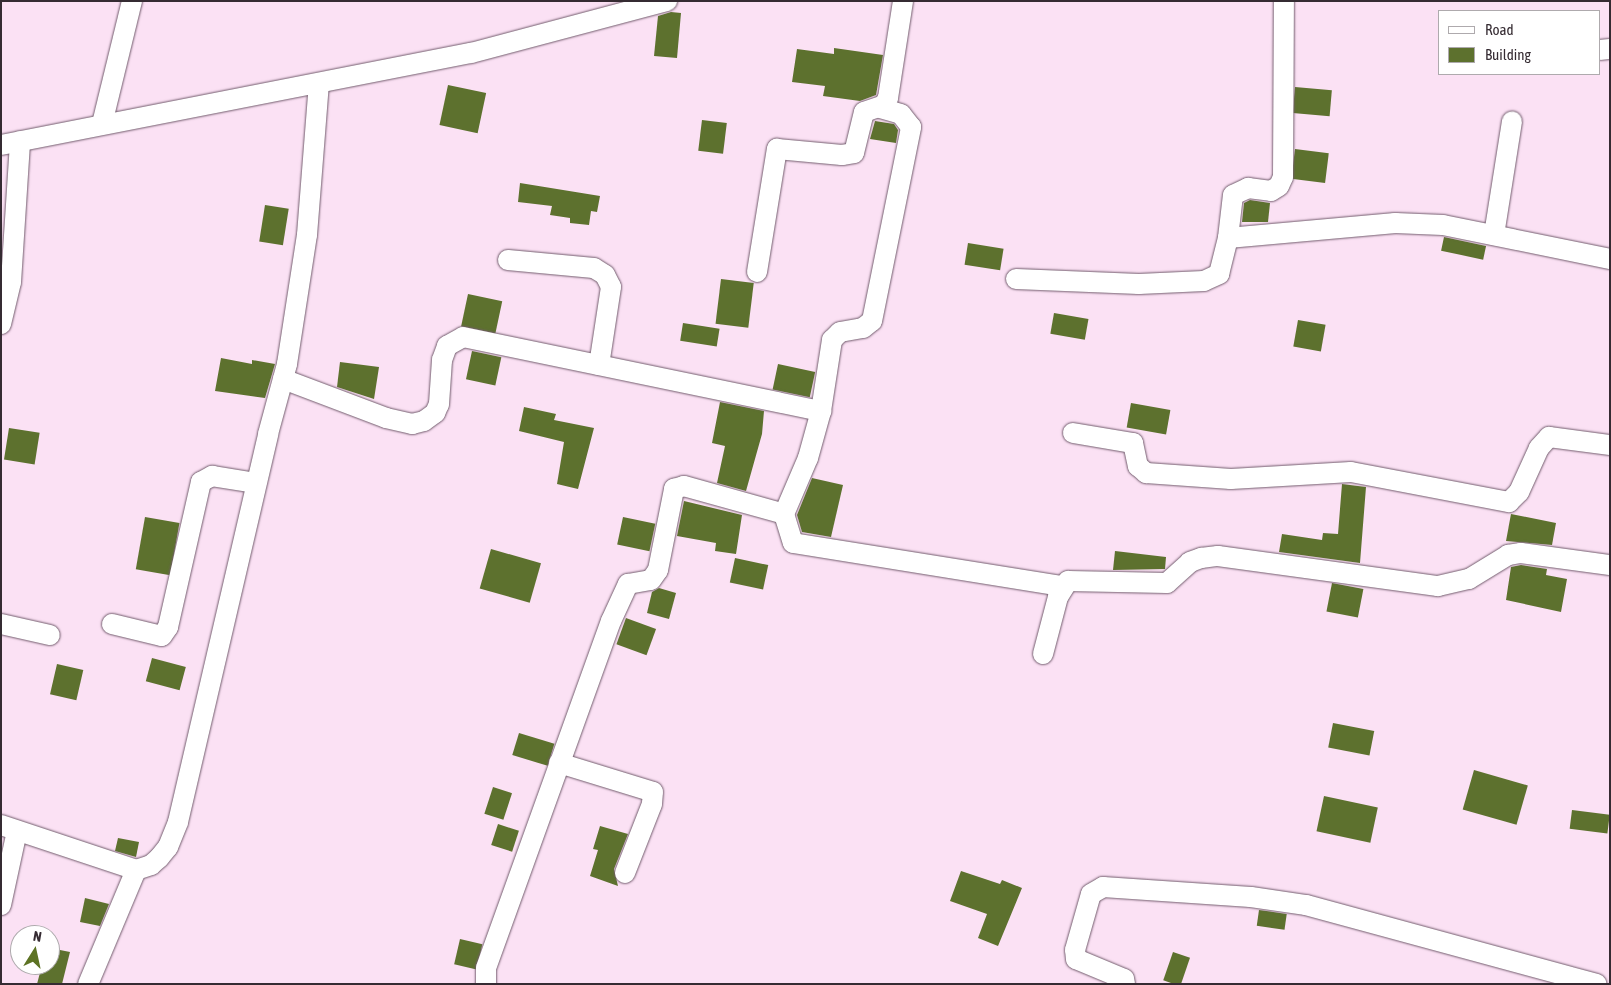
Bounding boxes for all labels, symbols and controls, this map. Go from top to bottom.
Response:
legend [1438,10,1601,75]
text: Road [1485,21,1514,38]
text: Building [1485,46,1531,63]
north arrow [10,925,60,975]
text: N [32,928,43,945]

